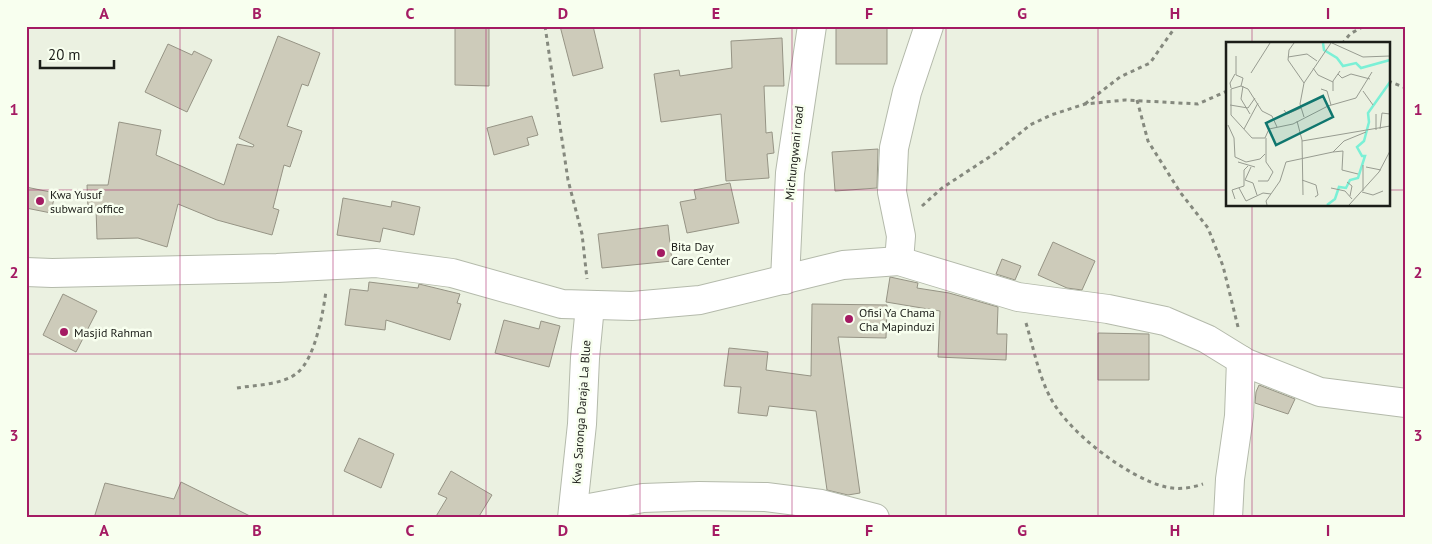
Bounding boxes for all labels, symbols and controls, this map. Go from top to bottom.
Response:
text: A [99,3,109,23]
text: B [252,3,262,23]
text: C [406,3,415,23]
text: D [558,3,568,23]
text: E [712,3,720,23]
text: F [865,3,873,23]
text: G [1017,3,1027,23]
text: H [1170,3,1180,23]
text: I [1326,3,1330,23]
scale bar [40,38,114,70]
inset map [1226,42,1390,206]
text: 20 m [48,45,81,64]
text: 1 [9,99,19,119]
text: 1 [1413,99,1423,119]
street label: Michungwani road [782,105,806,201]
place label: Kwa Yusuf subward office [50,187,124,216]
marker: Kwa Yusuf subward office [34,195,46,207]
place label: Bita Day Care Center [671,239,730,268]
marker: Bita Day Care Center [655,247,667,259]
text: 2 [9,262,19,282]
text: 2 [1413,262,1423,282]
place label: Ofisi Ya Chama Cha Mapinduzi [859,305,935,334]
marker: Ofisi Ya Chama Cha Mapinduzi [843,313,855,325]
place label: Masjid Rahman [74,325,152,340]
marker: Masjid Rahman [58,326,70,338]
street label: Kwa Saronga Daraja La Blue [568,340,594,484]
text: 3 [9,425,19,445]
text: 3 [1413,425,1423,445]
text: A [99,520,109,540]
text: B [252,520,262,540]
text: C [406,520,415,540]
text: D [558,520,568,540]
text: E [712,520,720,540]
text: F [865,520,873,540]
text: G [1017,520,1027,540]
text: H [1170,520,1180,540]
text: I [1326,520,1330,540]

